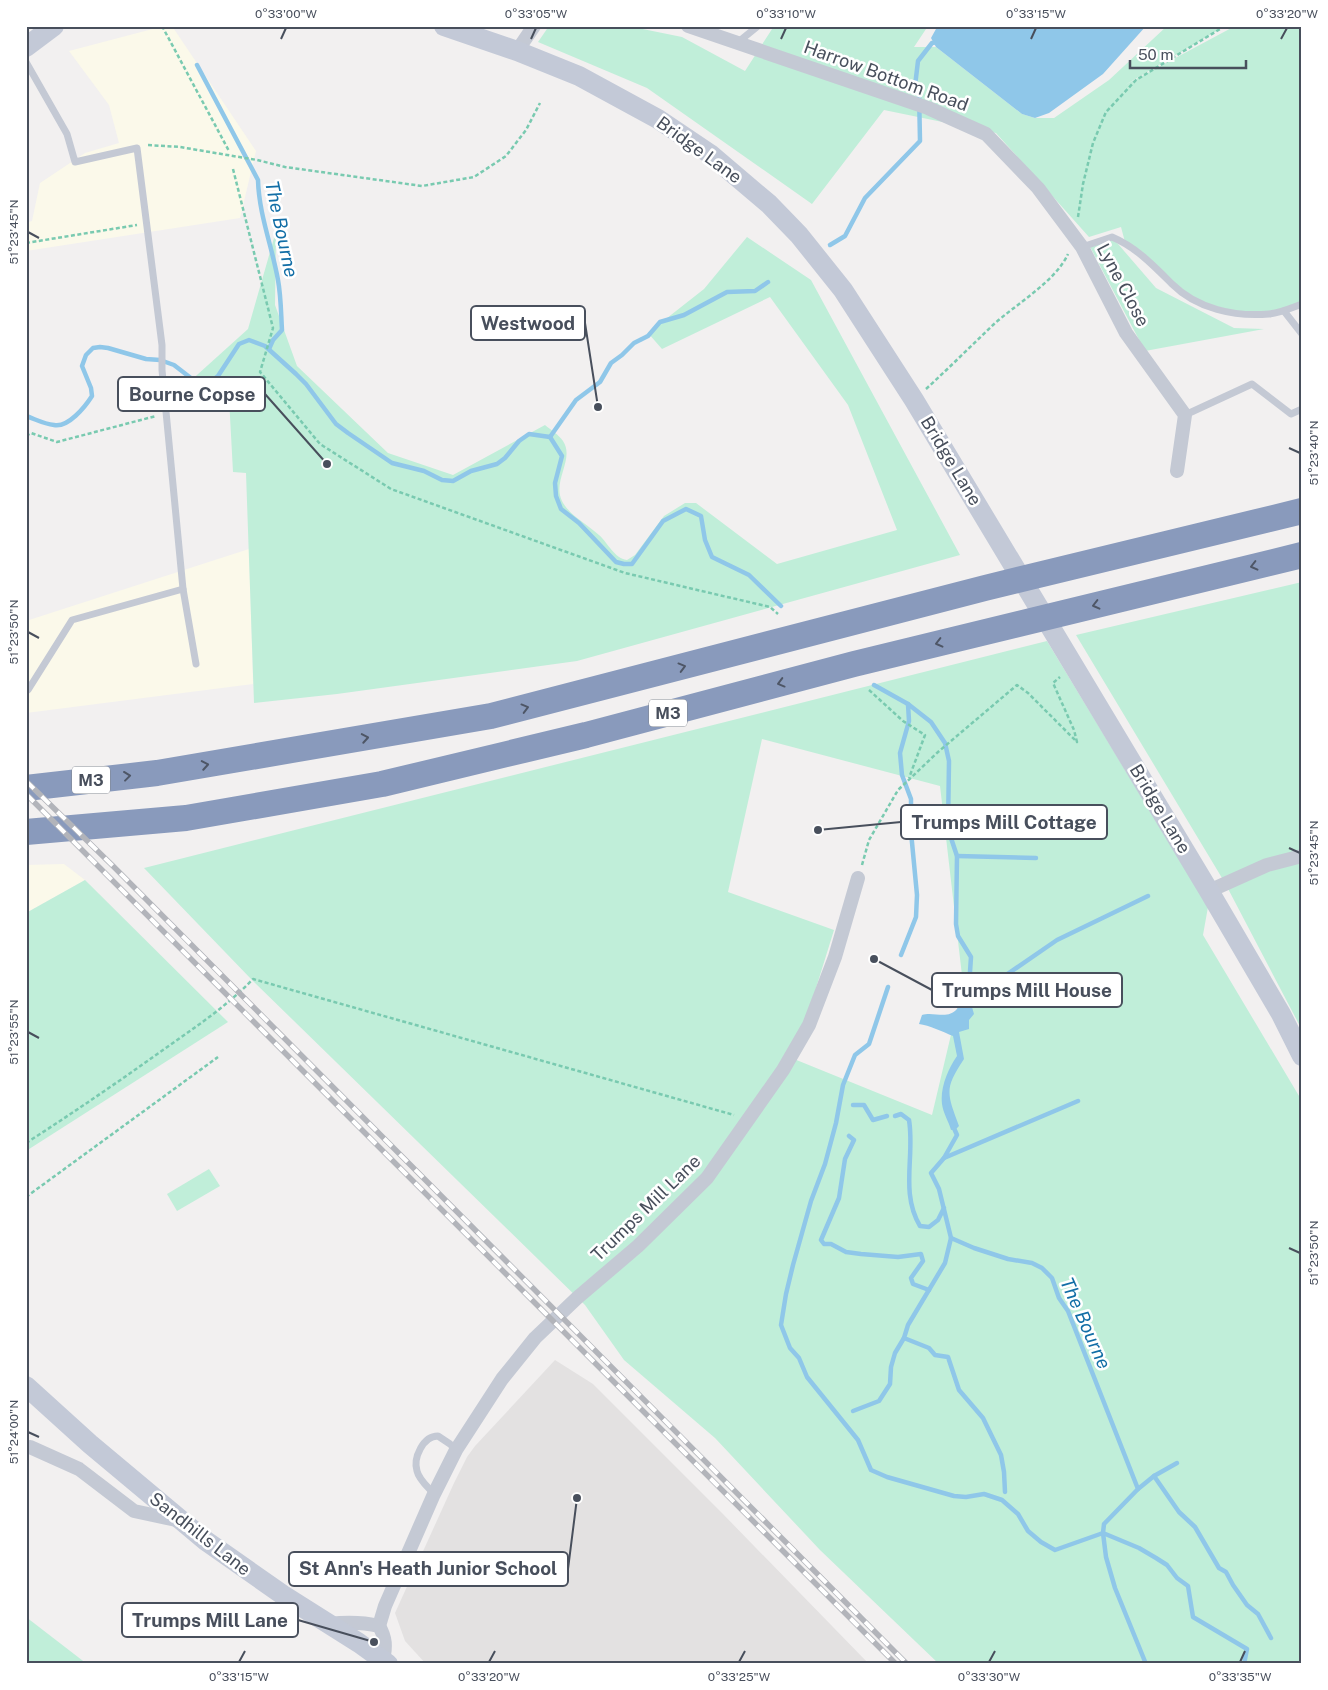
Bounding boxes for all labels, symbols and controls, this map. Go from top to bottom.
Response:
text: 0°33'00"W [255,7,318,21]
text: 0°33'05"W [505,7,568,21]
text: 0°33'10"W [756,7,816,21]
text: 0°33'15"W [1006,7,1067,21]
text: 0°33'20"W [1256,7,1319,21]
street label: Harrow Bottom Road [801,36,971,115]
scale bar [1130,38,1247,70]
text: 50 m [1138,46,1173,63]
street label: Bridge Lane [653,112,746,188]
water label: The Bourne [261,179,303,279]
text: 51°23'45"N [7,199,21,265]
street label: Lyne Close [1093,240,1154,330]
callout: Westwood [471,306,585,340]
text: Westwood [481,312,575,334]
callout: Bourne Copse [118,377,265,411]
text: Bourne Copse [129,383,255,405]
street label: Bridge Lane [917,412,986,509]
text: 51°23'40"N [1307,421,1321,485]
one-way arrow [1250,560,1259,571]
one-way arrow [1092,599,1101,610]
text: 51°23'50"N [7,600,21,665]
one-way arrow [934,637,943,648]
one-way arrow [678,662,686,673]
one-way arrow [777,677,786,688]
road number: M3 [649,700,687,726]
one-way arrow [520,703,528,713]
one-way arrow [361,733,369,743]
one-way arrow [200,760,209,770]
street label: Bridge Lane [1126,760,1195,857]
road number: M3 [72,766,110,794]
one-way arrow [123,771,131,782]
callout: Trumps Mill Cottage [901,805,1107,839]
text: Trumps Mill Cottage [911,811,1097,833]
text: 51°23'45"N [1307,820,1321,886]
callout: Trumps Mill House [932,973,1122,1007]
text: Trumps Mill House [942,979,1112,1001]
text: 51°23'55"N [7,999,21,1065]
street label: Trumps Mill Lane [587,1150,705,1265]
text: 51°23'50"N [1307,1221,1321,1286]
water label: The Bourne [1056,1274,1116,1372]
text: 51°24'00"N [7,1400,21,1464]
street label: Sandhills Lane [146,1488,255,1580]
callout: St Ann's Heath Junior School [289,1552,568,1586]
text: St Ann's Heath Junior School [299,1557,557,1579]
callout: Trumps Mill Lane [122,1603,298,1637]
text: Trumps Mill Lane [132,1609,288,1631]
text: 0°33'15"W [209,1670,270,1684]
text: 0°33'20"W [458,1670,521,1684]
text: 0°33'25"W [708,1670,771,1684]
text: 0°33'30"W [958,1670,1021,1684]
text: 0°33'35"W [1209,1670,1272,1684]

